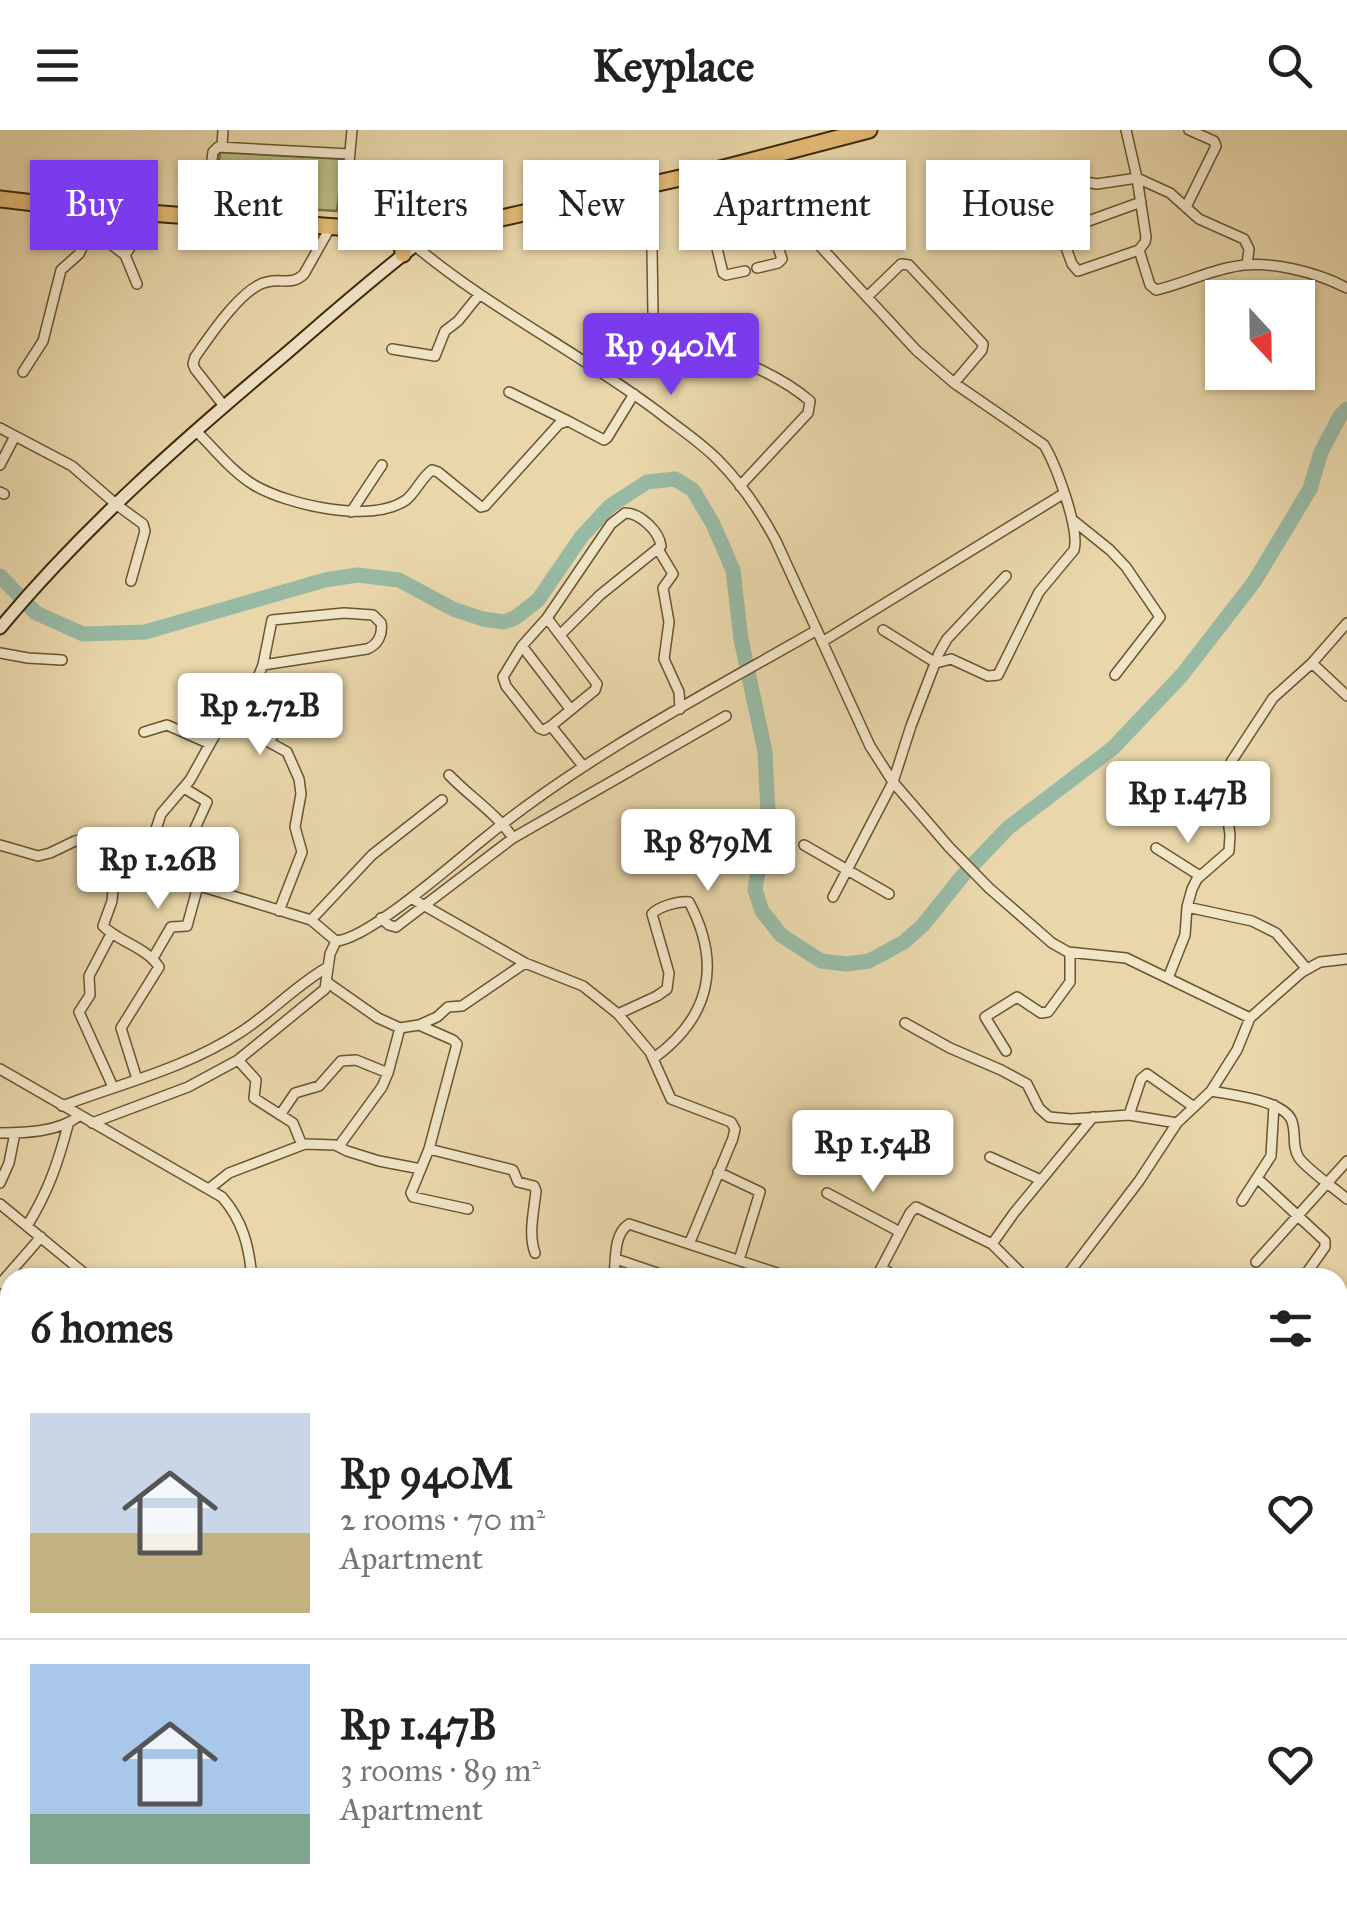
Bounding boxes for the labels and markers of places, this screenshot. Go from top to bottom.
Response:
pin: Rp 940M [579,313,763,398]
pin: Rp 2.72B [157,673,363,758]
pin: Rp 1.47B [1085,761,1291,846]
pin: Rp 879M [616,809,800,894]
pin: Rp 1.26B [55,827,261,912]
pin: Rp 1.54B [770,1110,976,1195]

